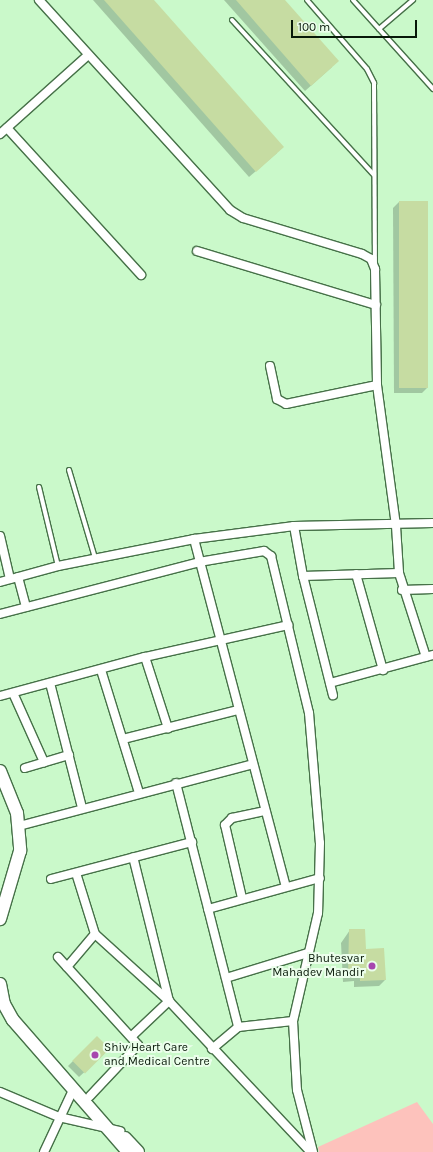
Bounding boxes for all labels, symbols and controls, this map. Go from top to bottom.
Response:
scale bar [293,12,419,38]
text: 100 m [298,20,330,34]
place label: Bhutesvar Mahadev Mandir [272,952,364,980]
marker: Bhutesvar Mahadev Mandir [367,961,377,971]
place label: Shiv Heart Care and Medical Centre [104,1041,210,1069]
marker: Shiv Heart Care and Medical Centre [89,1049,101,1061]

